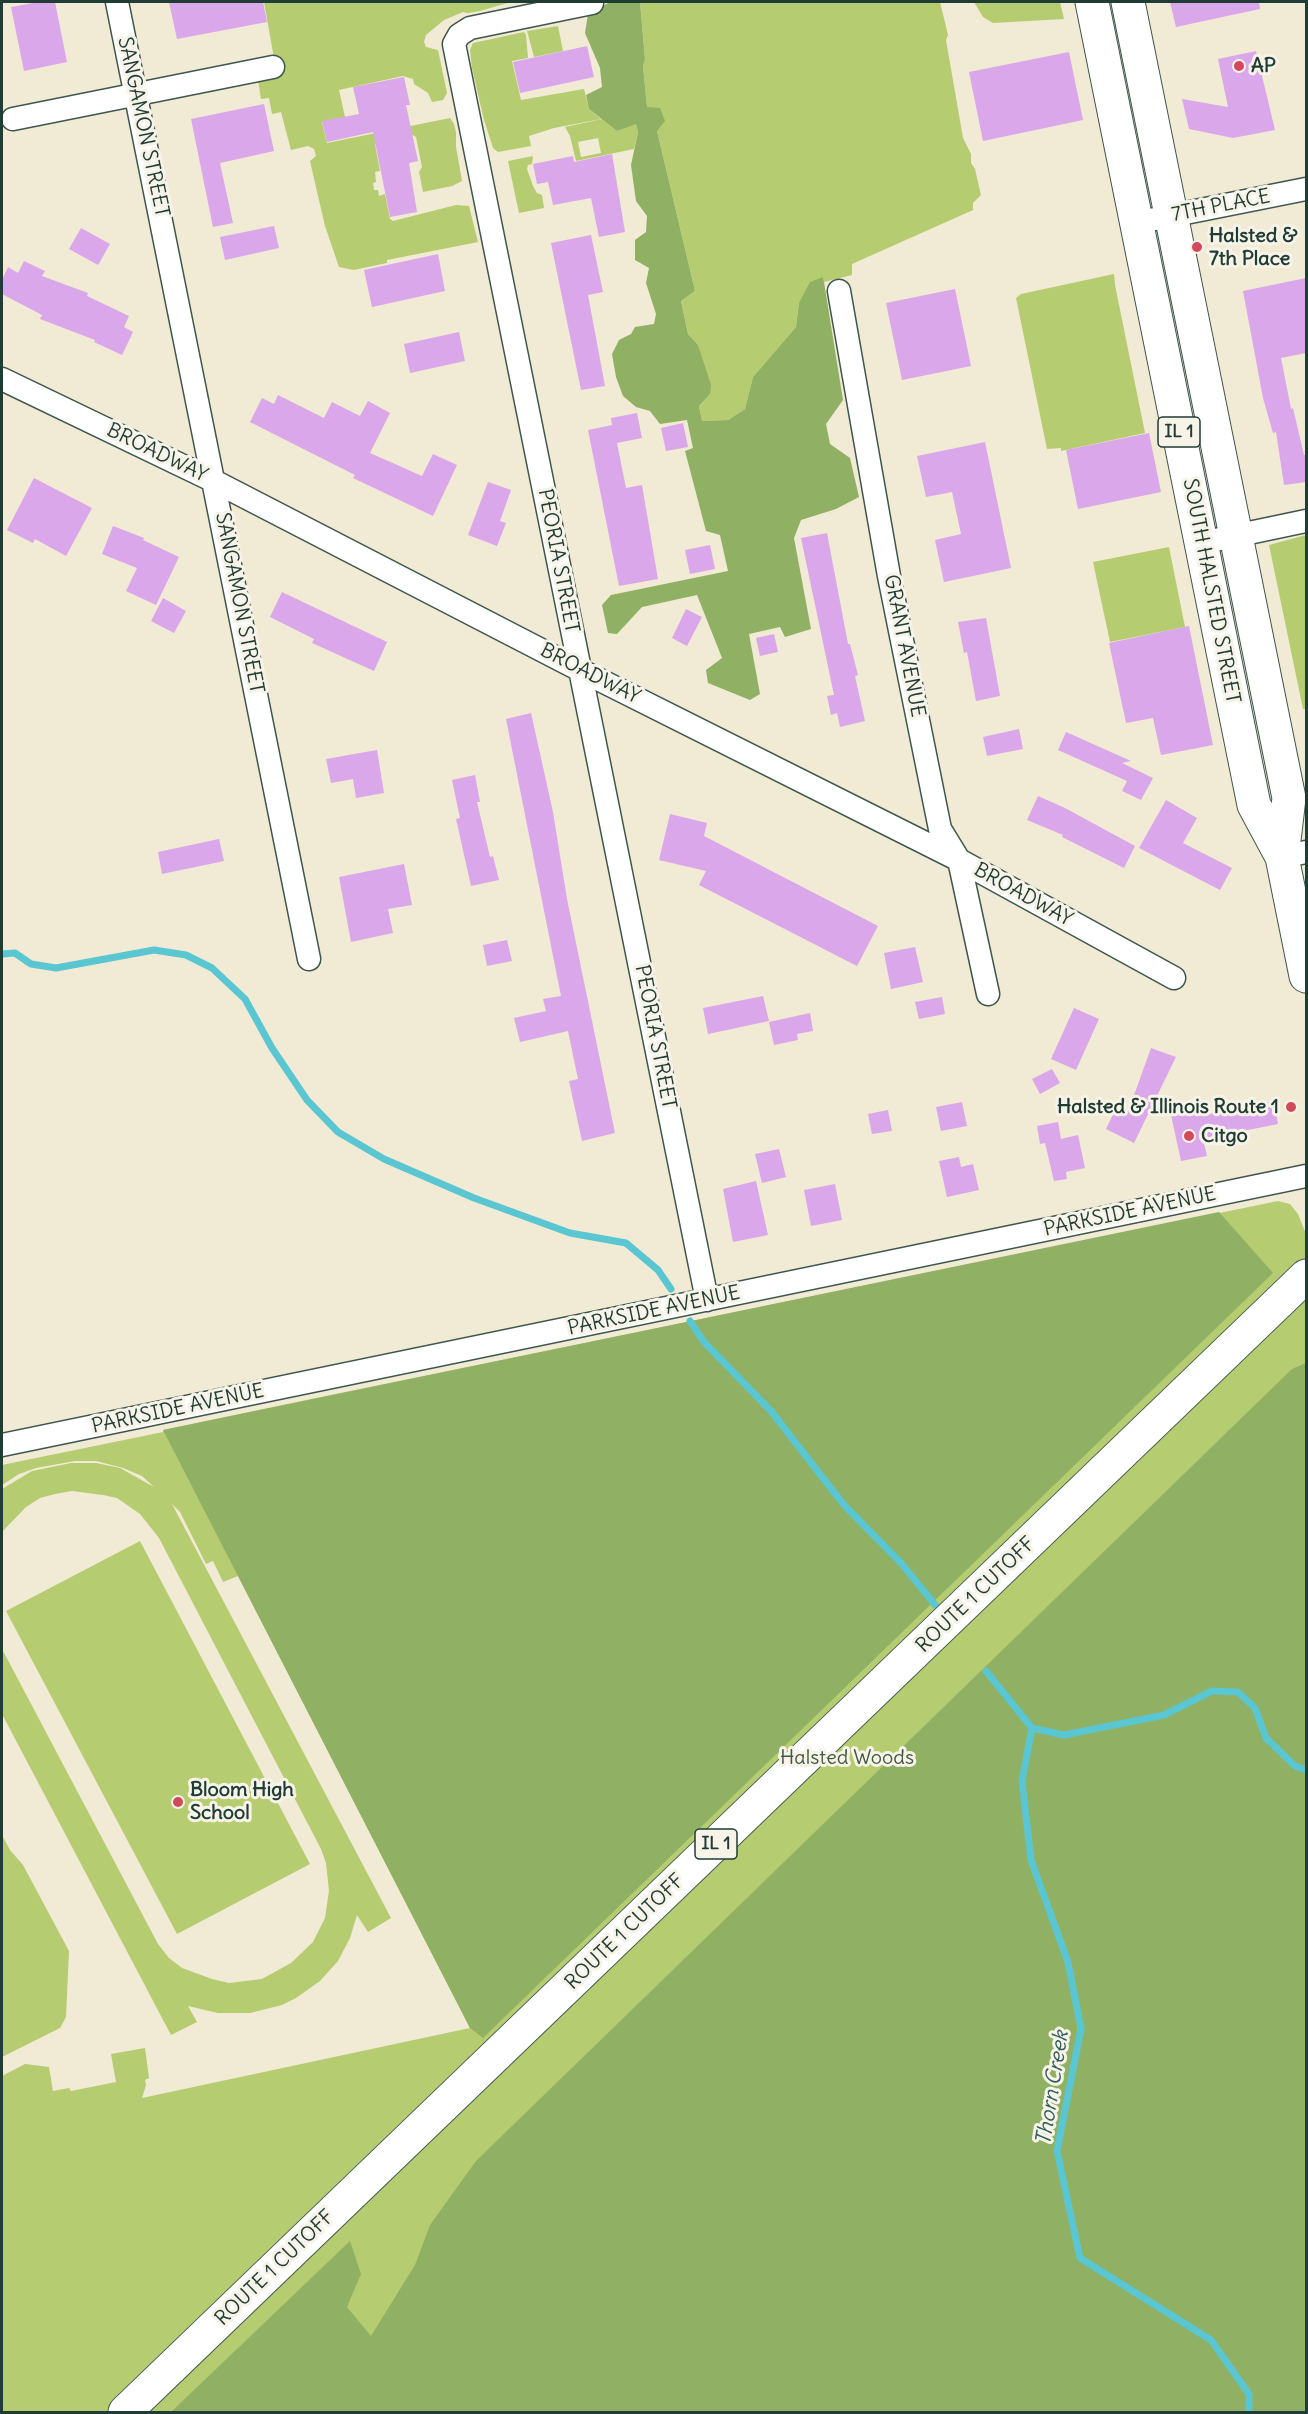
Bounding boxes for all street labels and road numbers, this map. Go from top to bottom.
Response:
street label: SANGAMON STREET [112,35,174,219]
street label: 7TH PLACE [1170,185,1272,227]
road number: IL 1 [1158,417,1200,447]
street label: BROADWAY [103,418,211,488]
street label: SOUTH HALSTED STREET [1177,477,1245,705]
street label: PEORIA STREET [532,487,584,635]
street label: SANGAMON STREET [210,511,268,695]
street label: GRANT AVENUE [878,573,930,719]
street label: BROADWAY [536,639,644,709]
street label: BROADWAY [970,858,1076,932]
street label: PEORIA STREET [629,963,681,1111]
street label: PARKSIDE AVENUE [1042,1182,1218,1242]
street label: PARKSIDE AVENUE [566,1281,742,1341]
street label: PARKSIDE AVENUE [90,1379,266,1439]
street label: ROUTE 1 CUTOFF [911,1532,1041,1658]
road number: IL 1 [695,1829,737,1859]
street label: ROUTE 1 CUTOFF [560,1869,690,1995]
street label: ROUTE 1 CUTOFF [210,2205,340,2331]

